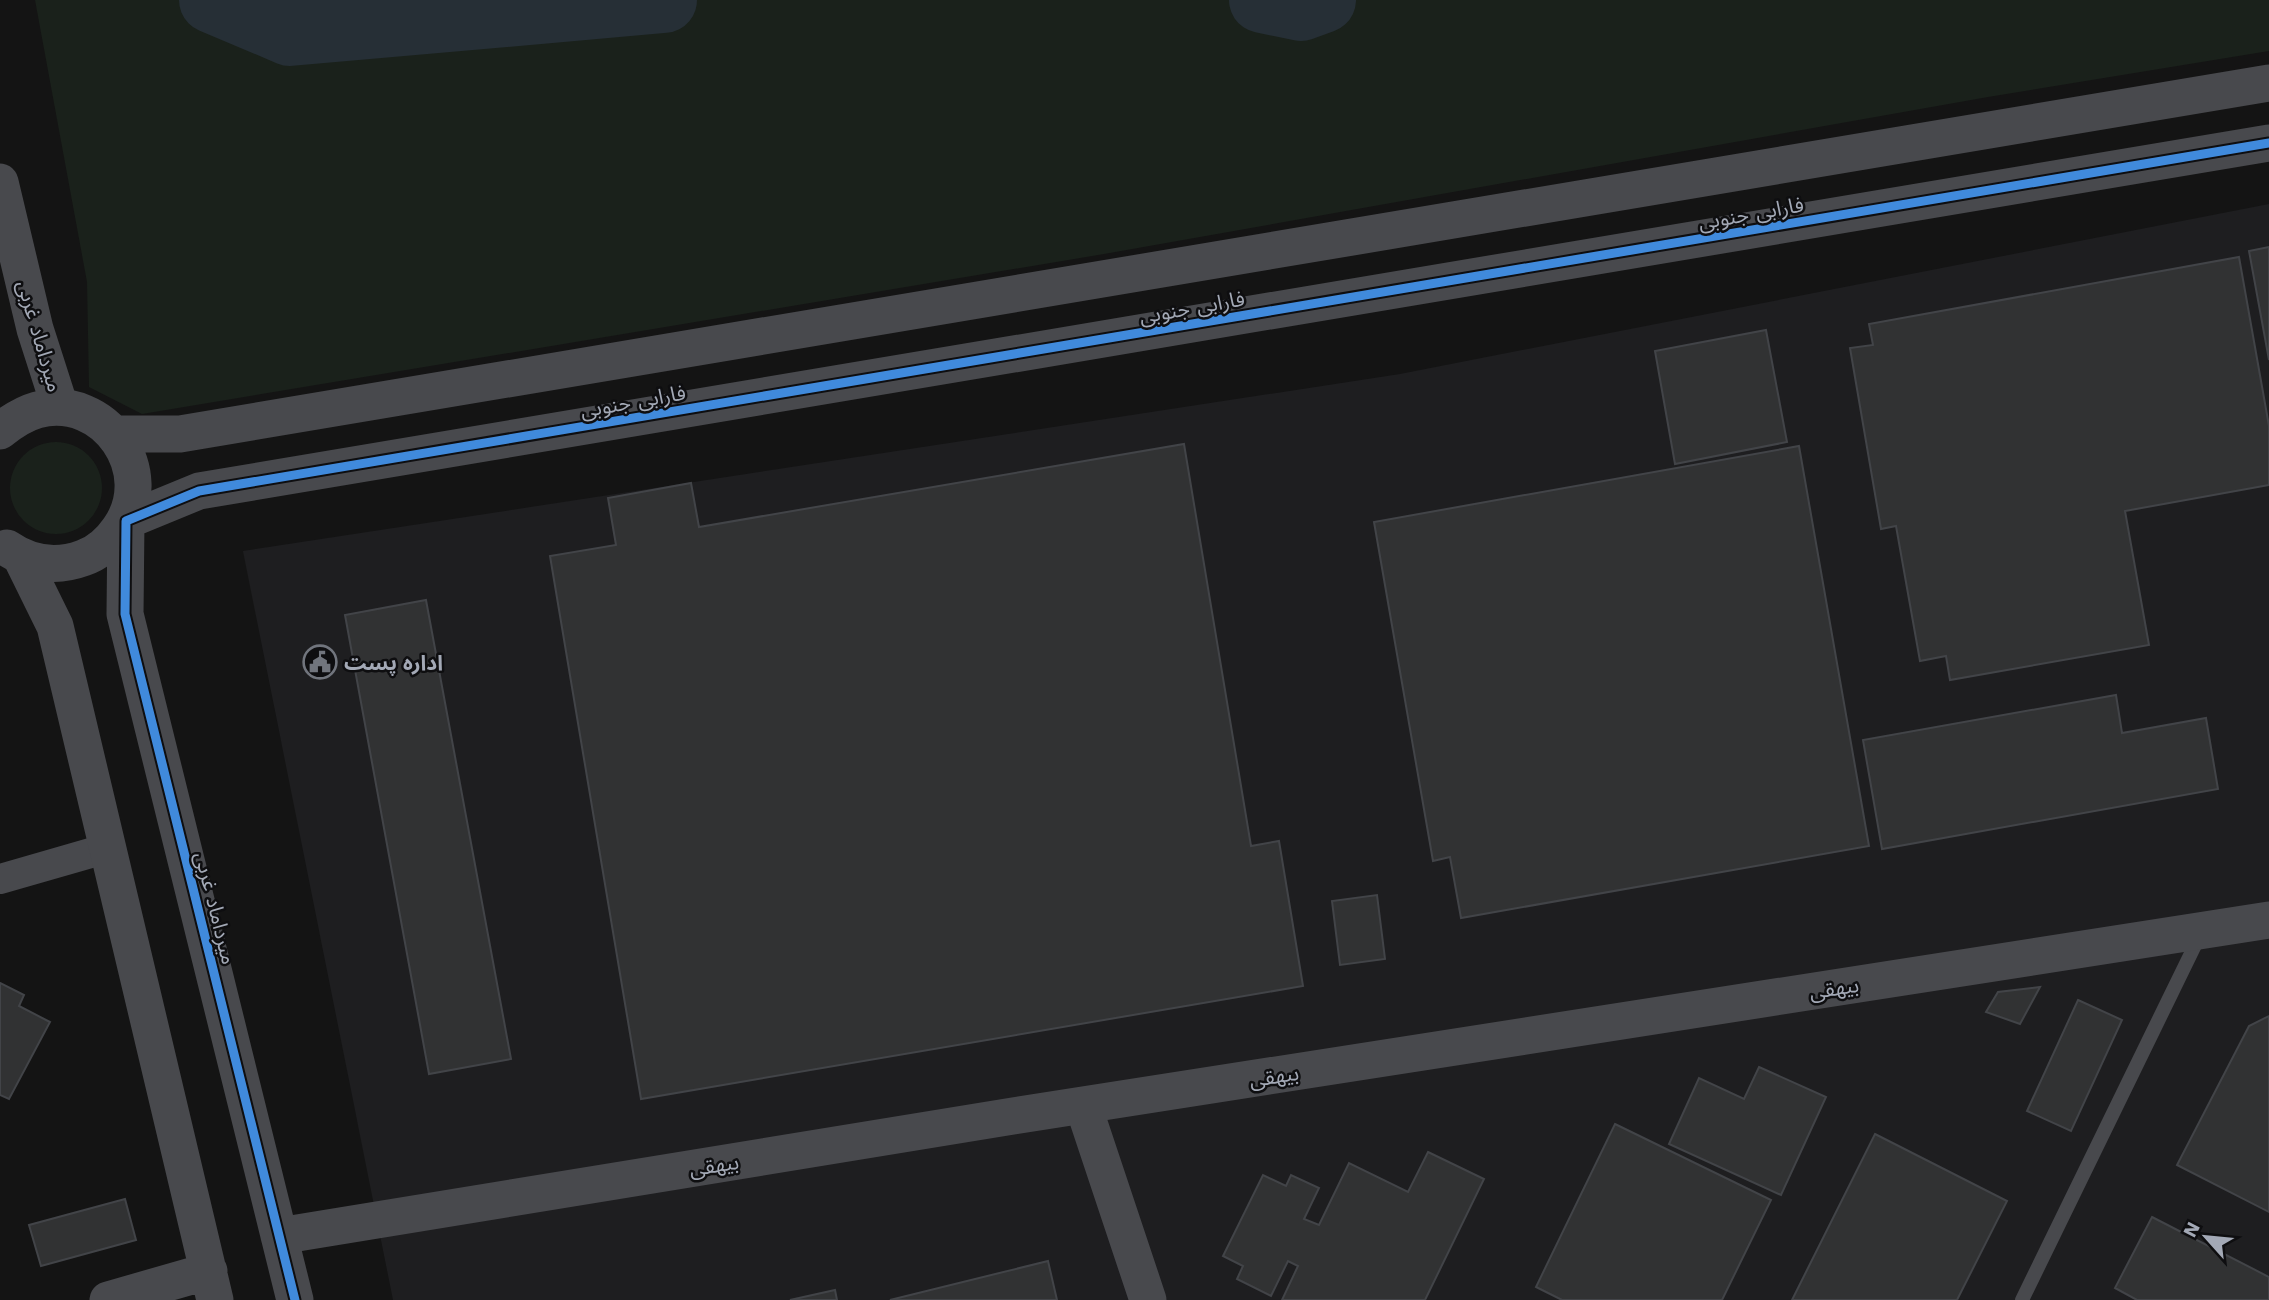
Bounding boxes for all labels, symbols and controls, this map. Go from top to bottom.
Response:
street label: فارابی جنوبی [1696,191,1806,235]
street label: میرداماد غربی [12,277,68,395]
street label: فارابی جنوبی [1137,285,1247,329]
street label: فارابی جنوبی [578,379,688,423]
public building icon: اداره پست [301,643,339,681]
place label: اداره پست [344,650,443,676]
street label: میرداماد غربی [190,849,242,967]
street label: بیهقی [1807,972,1861,1004]
street label: بیهقی [1247,1060,1301,1092]
street label: بیهقی [687,1149,741,1181]
north arrow [2171,1202,2241,1272]
text: N [2178,1218,2205,1241]

